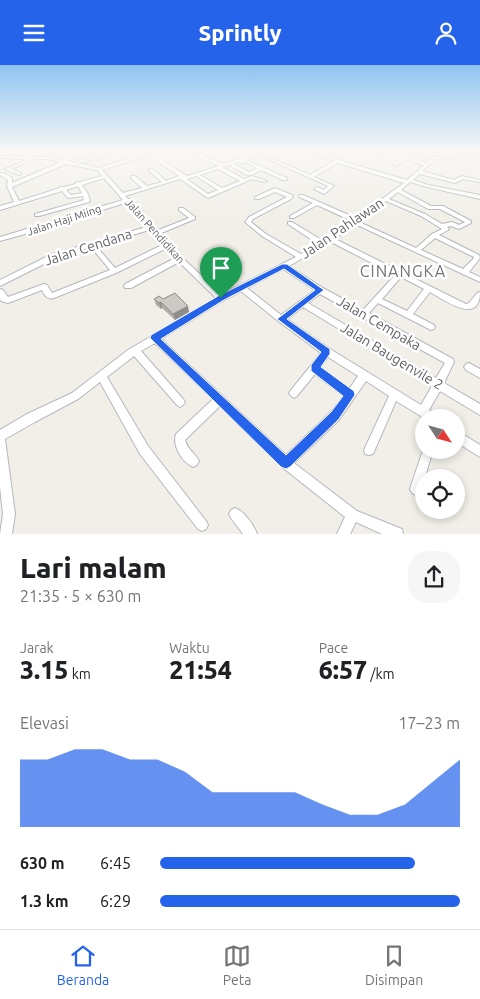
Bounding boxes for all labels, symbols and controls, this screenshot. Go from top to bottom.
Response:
icon: menu [20,19,48,47]
icon: person [432,19,460,47]
text: Sprintly [198,20,282,45]
street label: Jalan Pahlawan [298,194,386,262]
street label: Jalan Pendidikan [123,196,187,266]
street label: Jalan Haji Miing [25,202,103,238]
street label: Jalan Cendana [42,225,134,269]
pin [200,247,242,298]
icon: arrive [207,254,235,282]
district label: CINANGKA [360,262,446,280]
street label: Jalan Cempaka [334,293,424,353]
street label: Jalan Baugenvile 2 [338,319,446,393]
north arrow [415,409,465,459]
map controls [415,409,465,519]
button: locate [415,469,465,519]
button: share [408,551,460,603]
text: Lari malam [20,552,167,583]
text: 21:35 · 5 × 630 m [20,587,141,605]
text: Jarak [20,640,54,656]
text: Waktu [169,640,210,656]
text: Pace [319,640,348,656]
text: 3.15 [20,656,68,684]
text: 21:54 [169,656,232,684]
text: 6:57 [319,656,367,684]
text: km [68,666,91,682]
text: /km [367,666,395,682]
text: Elevasi [20,714,69,732]
text: 17–23 m [398,714,460,732]
text: 630 m [20,854,65,872]
text: 6:45 [100,854,131,872]
text: 1.3 km [20,892,69,910]
text: 6:29 [100,892,131,910]
tab: Beranda [57,942,109,988]
tab: Peta [223,942,251,988]
tab: Disimpan [365,942,423,988]

